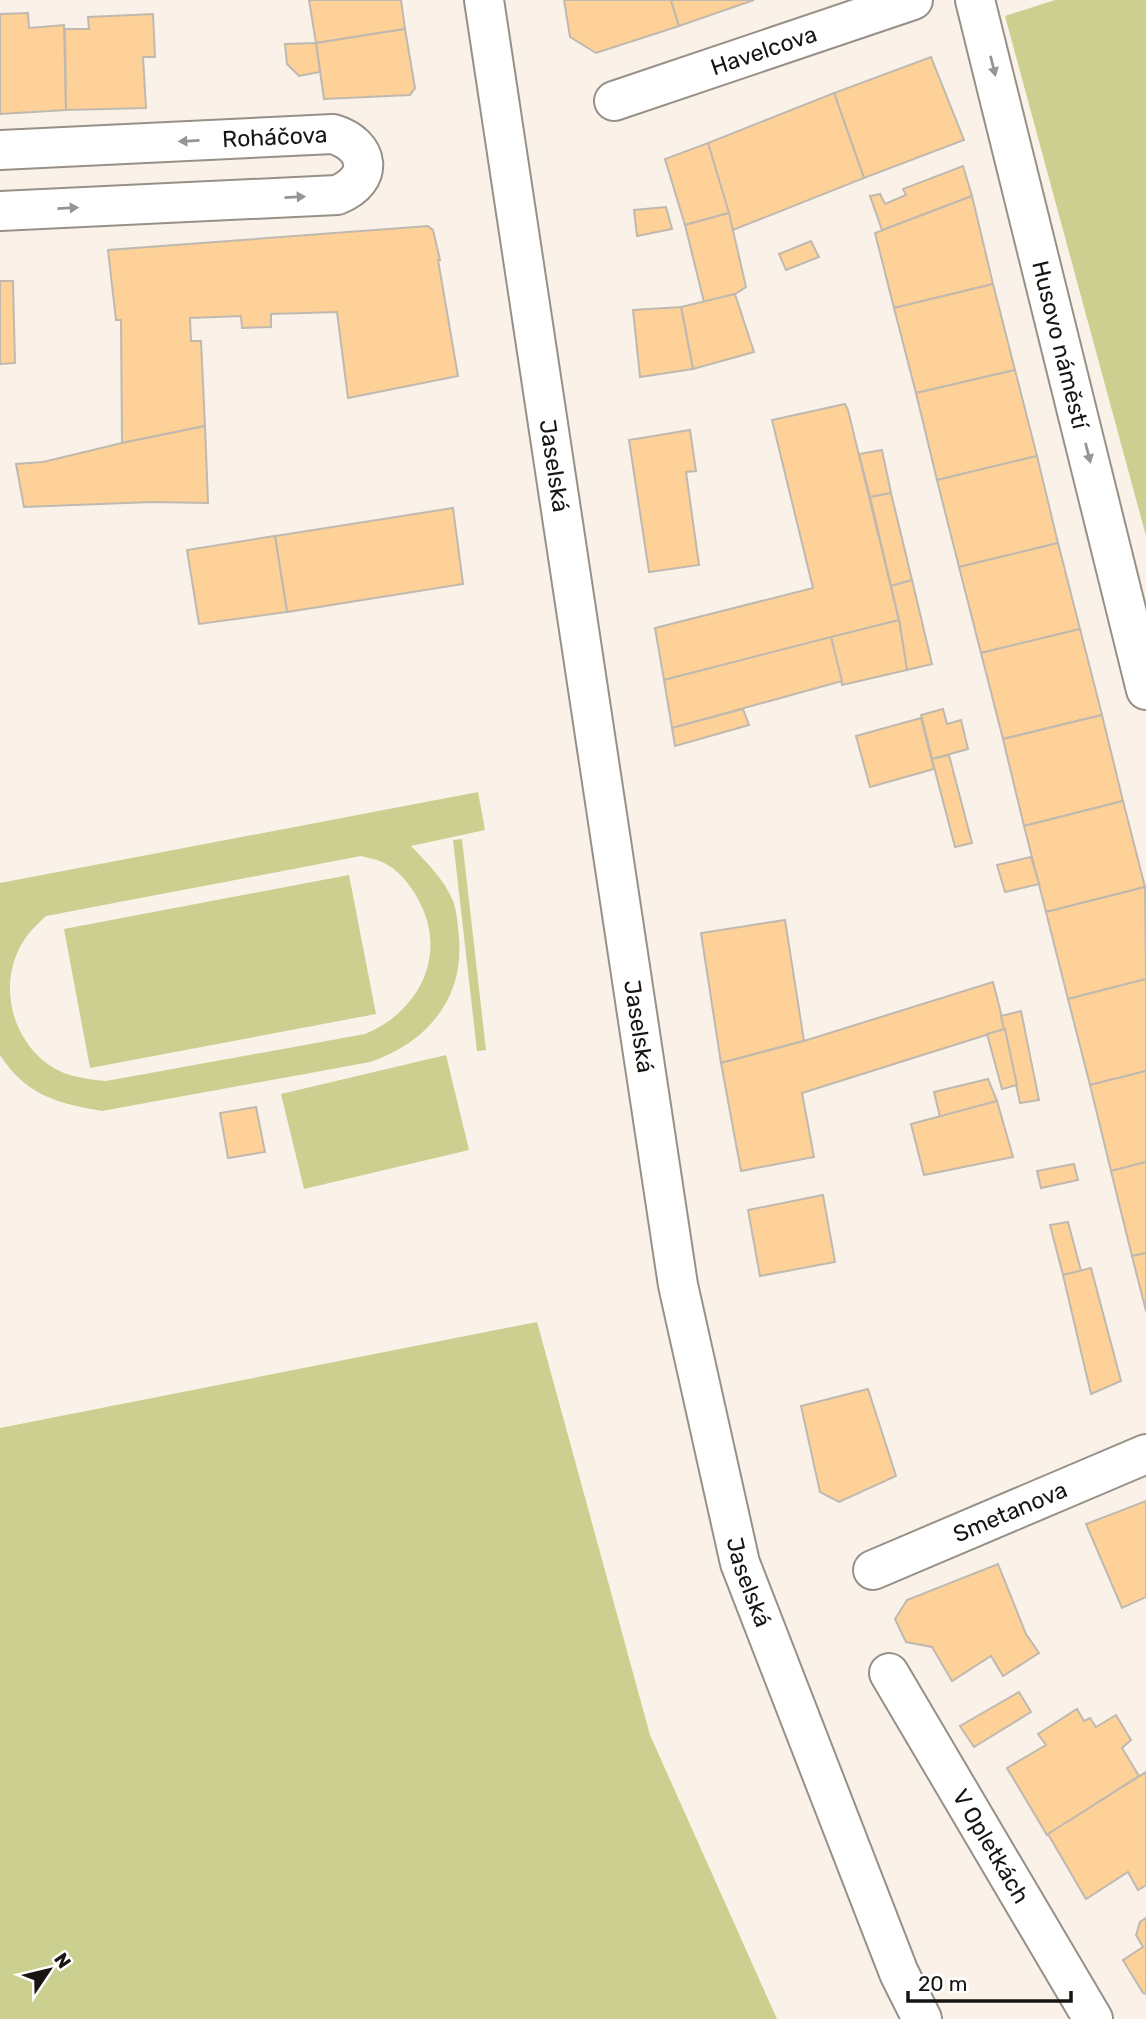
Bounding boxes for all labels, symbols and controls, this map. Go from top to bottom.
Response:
street label: Havelcova [707,20,820,81]
one-way arrow [988,55,999,77]
street label: Roháčova [221,120,328,153]
one-way arrow [177,135,199,146]
one-way arrow [285,191,307,202]
one-way arrow [57,202,79,213]
street label: Husovo náměstí [1026,258,1095,433]
street label: Jaselská [533,417,575,514]
one-way arrow [1083,443,1094,465]
street label: Jaselská [618,978,660,1075]
street label: Smetanova [949,1475,1071,1548]
street label: Jaselská [721,1534,777,1631]
street label: V Opletkách [947,1784,1036,1908]
north arrow [14,1935,84,2005]
text: N [49,1948,76,1973]
scale bar [908,1960,1071,2004]
text: 20 m [918,1971,967,1996]

